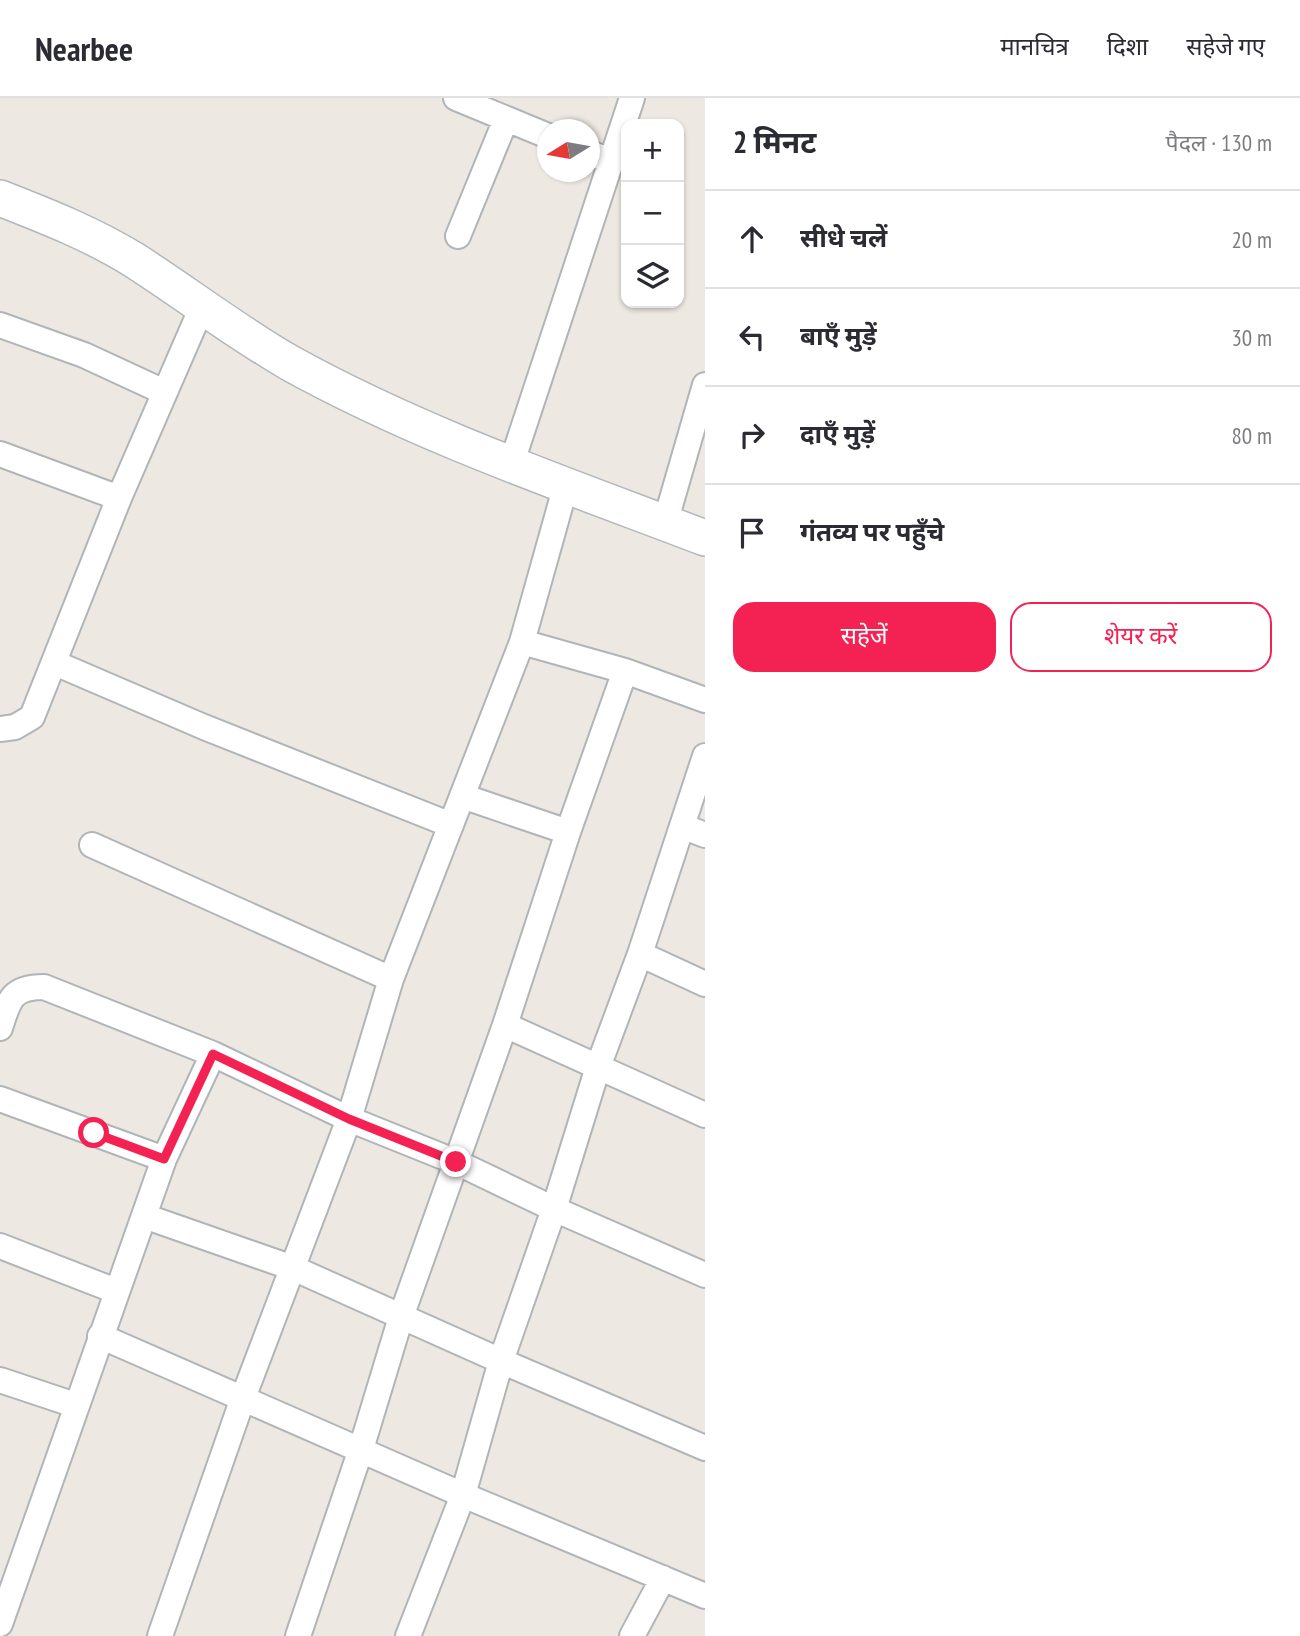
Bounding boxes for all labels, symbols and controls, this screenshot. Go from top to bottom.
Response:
text: Nearbee [35,27,133,70]
text: मानचित्र [1000,31,1069,62]
text: दिशा [1107,31,1148,62]
text: सहेजे गए [1186,31,1265,62]
north arrow [537,119,600,182]
map controls [621,119,684,308]
button: + [621,119,684,182]
text: 2 मिनट [733,122,816,161]
text: पैदल · 130 m [1166,128,1272,157]
button: − [621,182,684,245]
icon: ahead [733,220,771,258]
text: सीधे चलें [800,221,887,254]
text: 20 m [1231,225,1272,254]
button: layers [621,245,684,308]
icon: left [733,318,771,356]
text: बाएँ मुड़ें [800,319,877,352]
text: 30 m [1231,323,1272,352]
icon: right [733,416,771,454]
text: दाएँ मुड़ें [800,417,875,450]
text: 80 m [1231,421,1272,450]
icon: arrive [733,514,771,552]
text: गंतव्य पर पहुँचे [800,515,944,548]
button: सहेजें [733,602,996,672]
button: शेयर करें [1010,602,1272,672]
route start [78,1117,109,1148]
route end [440,1146,471,1177]

